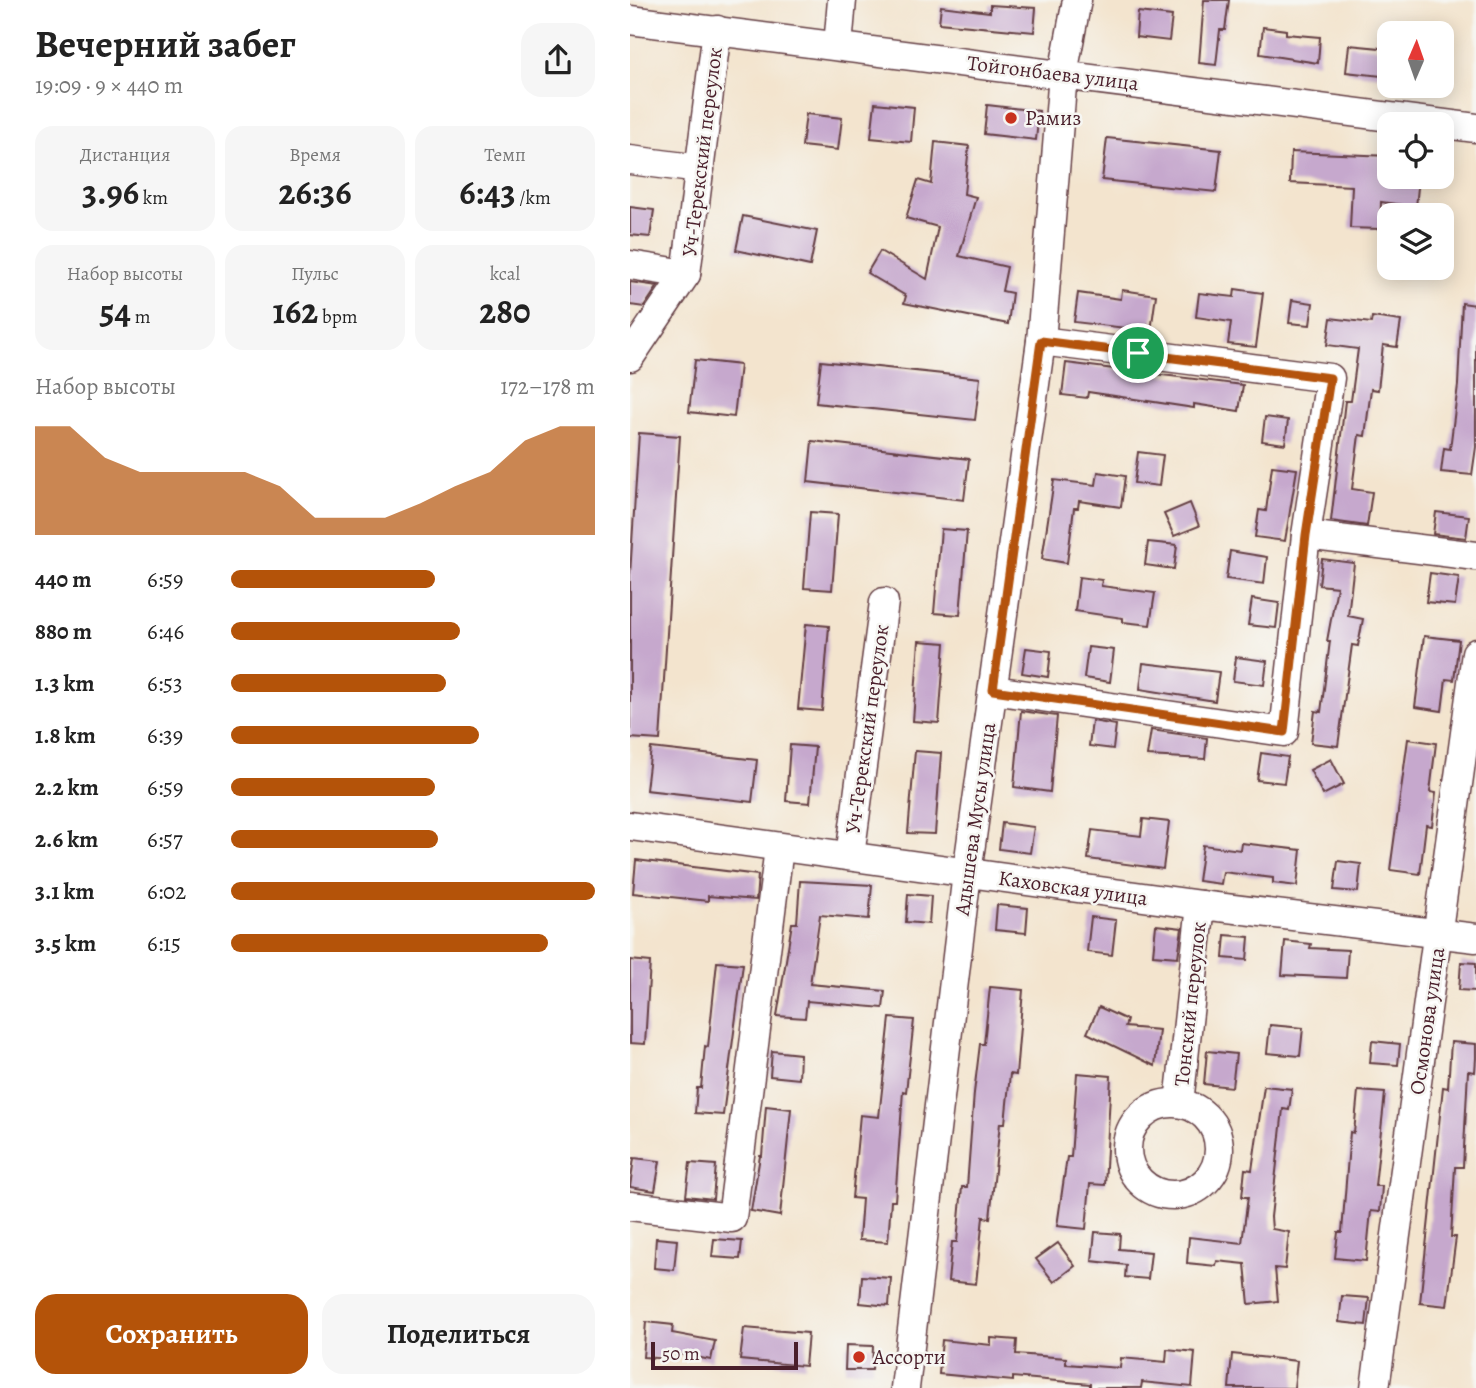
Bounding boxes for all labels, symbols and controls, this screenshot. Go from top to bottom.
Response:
text: Вечерний забег [35,18,296,70]
north arrow [1377,21,1454,98]
map controls [1377,21,1454,280]
button: share [521,23,595,97]
street label: Уч-Терекский переулок [675,45,729,258]
street label: Тойгонбаева улица [966,49,1141,97]
text: 19:09 · 9 × 440 m [35,70,183,101]
place label: Рамиз [1025,104,1081,132]
marker: Рамиз [1003,110,1019,126]
button: locate [1377,112,1454,189]
text: Дистанция [80,142,170,168]
text: Время [289,142,341,168]
text: Темп [484,142,526,168]
text: 3.96 [82,168,139,216]
text: 26:36 [279,168,351,216]
text: 6:43 [459,168,515,216]
text: km [139,185,168,211]
text: /km [515,185,551,211]
button: layers [1377,203,1454,280]
text: Набор высоты [67,261,183,287]
text: Пульс [291,261,339,287]
text: kcal [490,261,520,287]
text: 54 [100,287,131,335]
text: 162 [272,287,318,335]
text: 280 [479,287,531,335]
text: m [131,304,150,330]
text: bpm [318,304,358,330]
pin [1108,323,1168,383]
icon: arrive [1119,334,1157,372]
text: Набор высоты [35,371,176,402]
text: 172–178 m [500,371,595,402]
text: 440 m [35,564,91,595]
text: 6:59 [147,564,183,595]
text: 880 m [35,616,92,647]
text: 6:46 [147,616,184,647]
street label: Уч-Терекский переулок [838,622,896,835]
text: 1.3 km [35,668,95,699]
text: 6:53 [147,668,183,699]
text: 1.8 km [35,720,96,751]
text: 6:39 [147,720,183,751]
street label: Адышева Мусы улица [947,720,1002,918]
text: 2.2 km [35,772,99,803]
text: 6:59 [147,772,183,803]
text: 2.6 km [35,824,98,855]
text: 6:57 [147,824,183,855]
street label: Каховская улица [997,864,1150,912]
text: 3.1 km [35,876,95,907]
text: 6:02 [147,876,186,907]
street label: Тонский переулок [1167,920,1213,1088]
text: 3.5 km [35,928,96,959]
text: 6:15 [147,928,181,959]
street label: Осмонова улица [1403,945,1451,1097]
button: Сохранить [35,1294,308,1374]
button: Поделиться [322,1294,595,1374]
scale bar [651,1339,798,1371]
text: 50 m [662,1341,700,1367]
place label: Ассорти [872,1343,946,1371]
marker: Ассорти [851,1349,867,1365]

